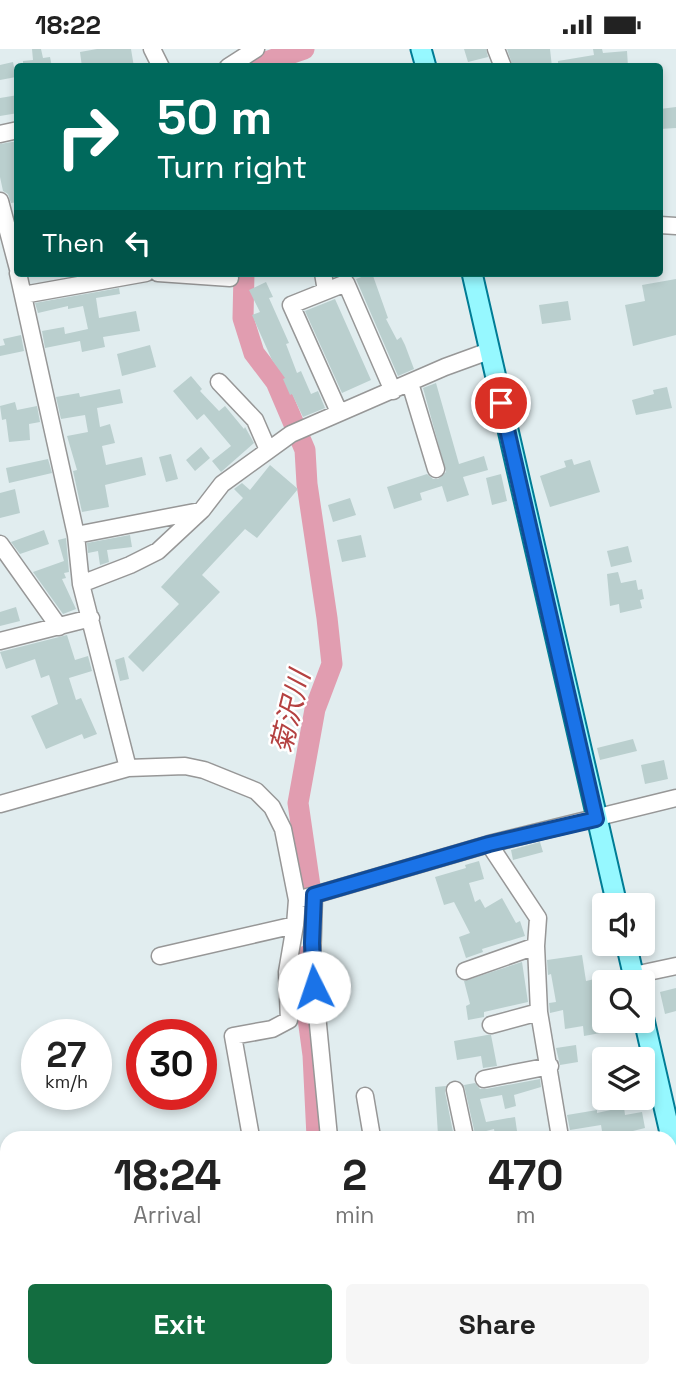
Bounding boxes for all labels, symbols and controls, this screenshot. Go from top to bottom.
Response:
text: 18:22 [35,8,101,42]
text: 50 m [157,86,272,148]
icon: right [42,91,133,182]
text: Turn right [157,147,307,187]
icon: left [119,224,157,262]
text: Then [42,226,105,260]
pin [471,373,531,433]
icon: arrive [482,384,520,422]
water label: 菊沢川 [262,664,318,757]
map controls [592,893,655,1110]
button: sound [592,893,655,956]
position arrow [277,950,351,1024]
button: search [592,970,655,1033]
speed limit sign: 30 [126,1019,217,1110]
text: 27 [47,1033,86,1077]
button: layers [592,1047,655,1110]
text: km/h [45,1070,88,1093]
text: 18:24 [114,1149,221,1202]
text: 2 [342,1149,367,1202]
text: 470 [488,1149,563,1202]
text: Arrival [133,1200,202,1230]
text: min [335,1200,374,1230]
text: m [516,1200,536,1230]
button: Exit [28,1284,332,1364]
button: Share [346,1284,649,1364]

